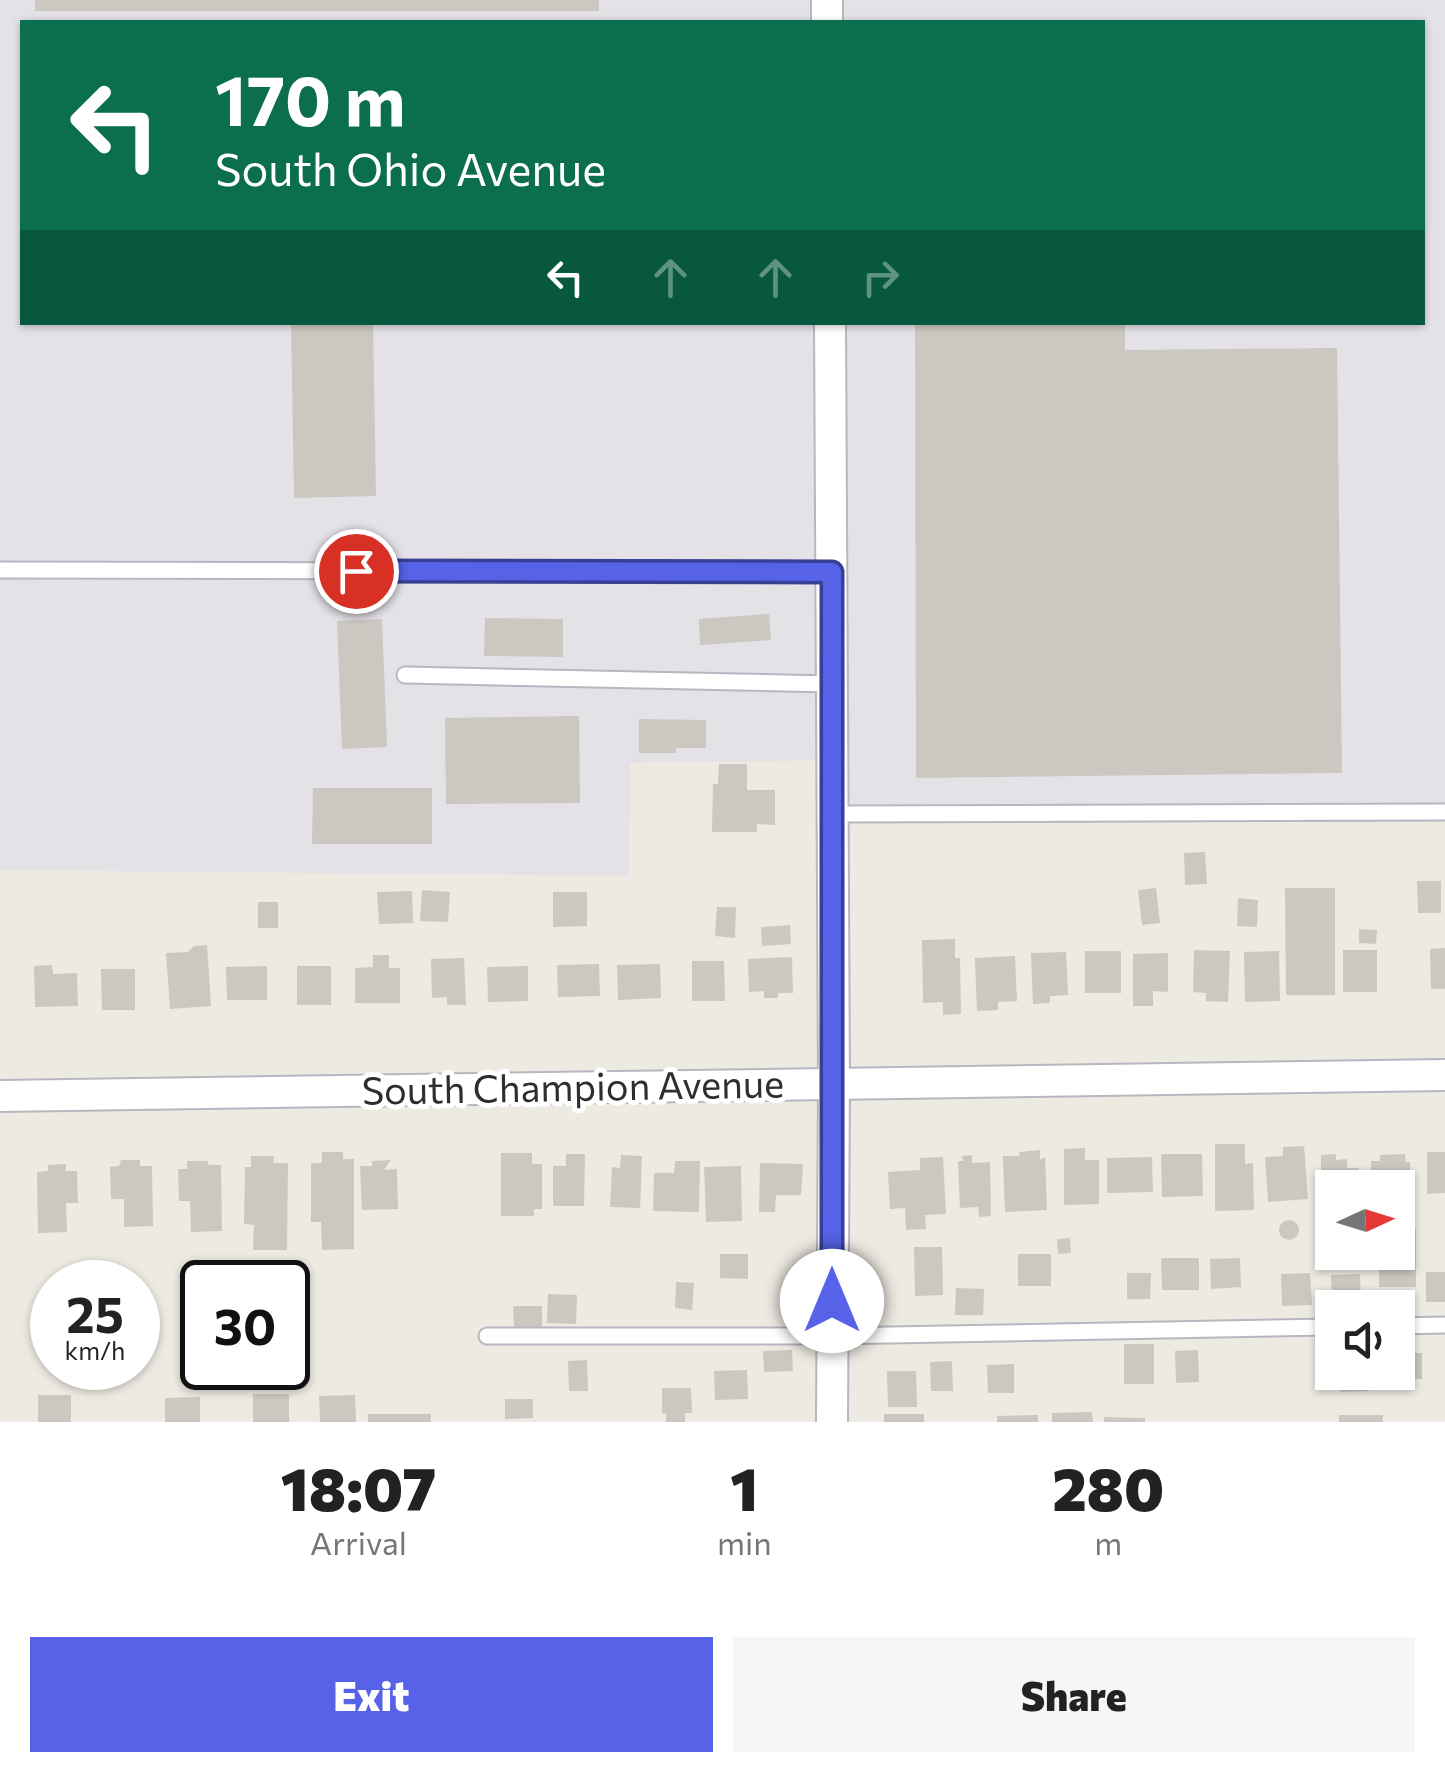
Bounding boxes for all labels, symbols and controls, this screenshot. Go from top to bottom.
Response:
text: 170 m [215,55,406,140]
icon: left [50,60,180,190]
text: South Ohio Avenue [215,140,606,195]
icon: left [538,250,593,305]
icon: ahead [643,250,698,305]
icon: ahead [748,250,803,305]
icon: right [853,250,908,305]
pin [314,529,399,614]
icon: arrive [329,544,384,599]
street label: South Champion Avenue [361,1058,785,1113]
north arrow [1315,1170,1415,1270]
map controls [1315,1170,1415,1390]
position arrow [780,1249,884,1353]
speed limit sign: 30 [180,1260,310,1390]
text: 25 [66,1282,124,1343]
button: sound [1315,1290,1415,1390]
text: km/h [65,1335,125,1365]
text: 18:07 [281,1450,436,1523]
text: 1 [730,1450,758,1523]
text: 280 [1052,1450,1164,1523]
text: Arrival [310,1522,407,1562]
text: min [717,1522,772,1562]
text: m [1094,1522,1122,1562]
button: Exit [30,1637,713,1752]
button: Share [733,1637,1415,1752]

